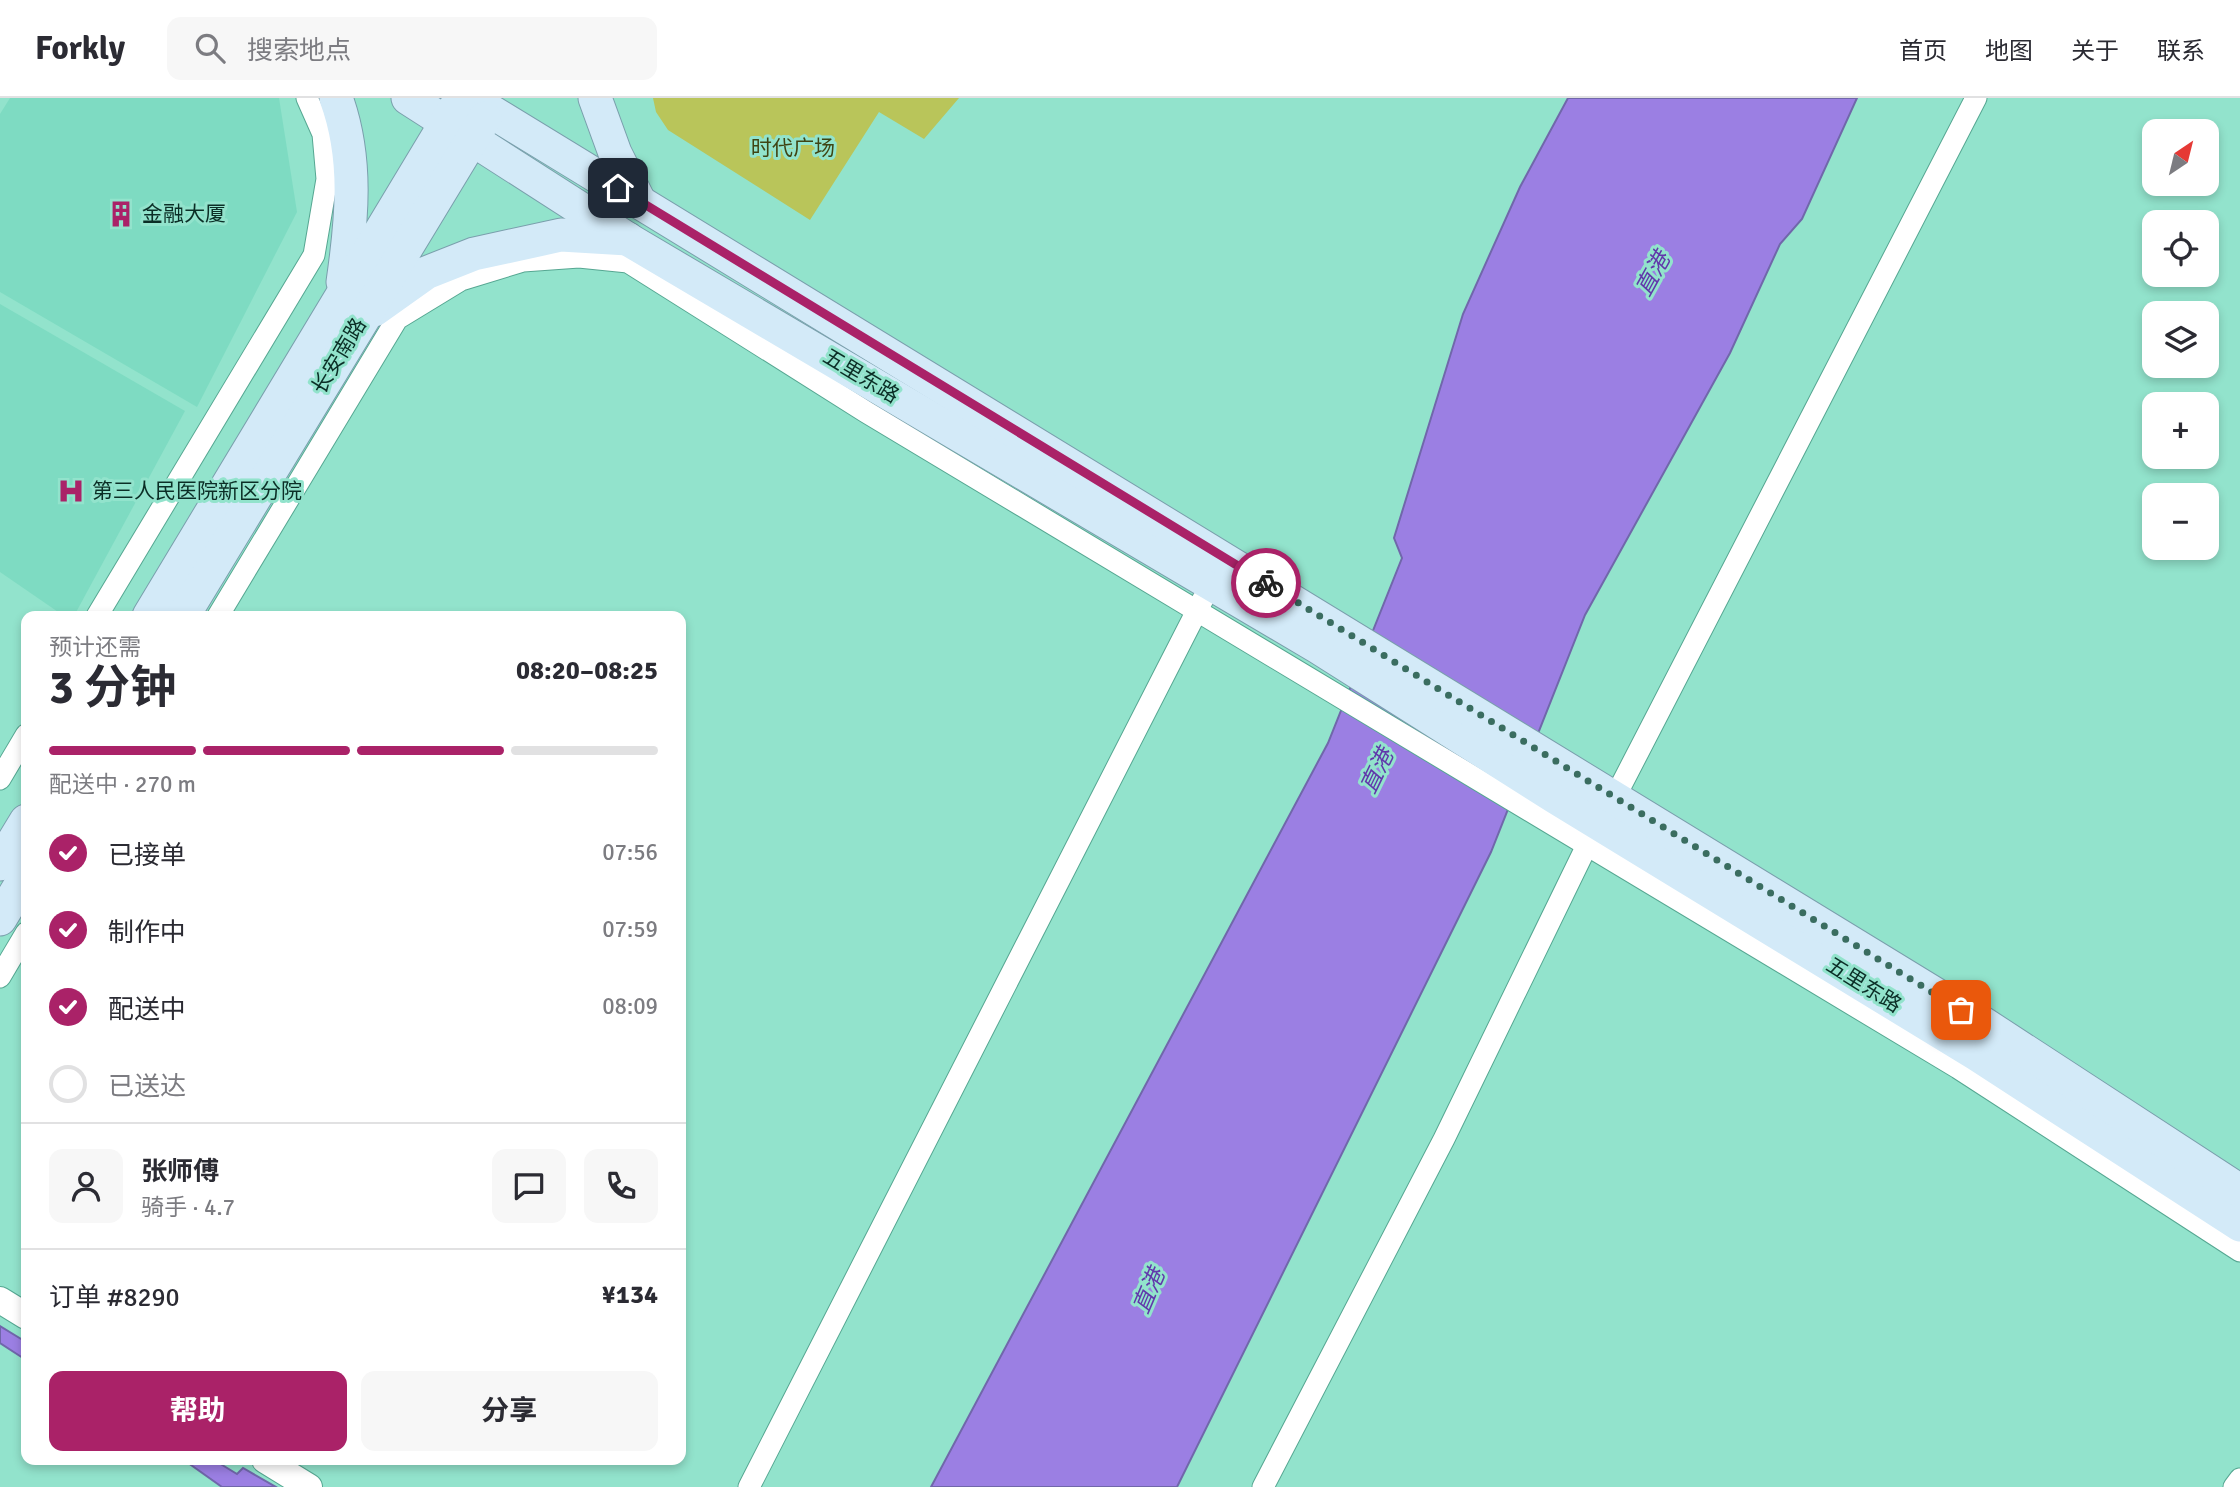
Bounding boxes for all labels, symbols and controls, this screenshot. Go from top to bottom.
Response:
search box [167,17,657,80]
text: Forkly [35,28,125,69]
icon: search [191,29,229,67]
text: 搜索地点 [247,35,351,67]
text: 首页 [1899,36,1947,66]
text: 地图 [1985,36,2033,66]
text: 关于 [2071,36,2119,66]
text: 联系 [2157,36,2205,66]
north arrow [2142,119,2219,196]
map controls [2142,119,2219,560]
park label: 时代广场 [751,135,835,161]
pin [588,158,648,218]
icon: home [599,169,637,207]
building icon: 金融大厦 [106,199,136,229]
place label: 金融大厦 [142,201,226,227]
button: locate [2142,210,2219,287]
water label: 直港 [1629,244,1678,301]
button: layers [2142,301,2219,378]
street label: 长安南路 [306,313,372,399]
street label: 五里东路 [818,343,904,409]
button: + [2142,392,2219,469]
hospital icon: 第三人民医院新区分院 [56,476,86,506]
place label: 第三人民医院新区分院 [92,478,302,504]
button: − [2142,483,2219,560]
courier [1231,548,1301,618]
icon: bike [1247,564,1285,602]
text: 预计还需 [49,633,141,662]
text: 08:20–08:25 [516,655,658,687]
text: 3 分钟 [49,660,176,716]
water label: 直港 [1354,741,1401,798]
text: 配送中 · 270 m [49,770,196,799]
icon: check [49,834,87,872]
text: 07:56 [602,838,658,867]
text: 已接单 [108,840,186,872]
icon: check [49,911,87,949]
text: 07:59 [602,915,658,944]
text: 制作中 [108,917,186,949]
street label: 五里东路 [1821,952,1907,1018]
pin [1931,980,1991,1040]
icon: check [49,988,87,1026]
icon: bag [1942,991,1980,1029]
text: 08:09 [602,992,658,1021]
text: 配送中 [108,994,186,1026]
text: 已送达 [108,1071,186,1103]
button: person [49,1149,123,1223]
button: chat [492,1149,566,1223]
button: phone [584,1149,658,1223]
text: 张师傅 [141,1156,219,1188]
text: 骑手 · 4.7 [141,1193,235,1222]
water label: 直港 [1127,1261,1173,1318]
text: ¥134 [602,1279,658,1311]
text: 订单 #8290 [49,1282,180,1314]
button: 帮助 [49,1371,347,1451]
button: 分享 [361,1371,658,1451]

